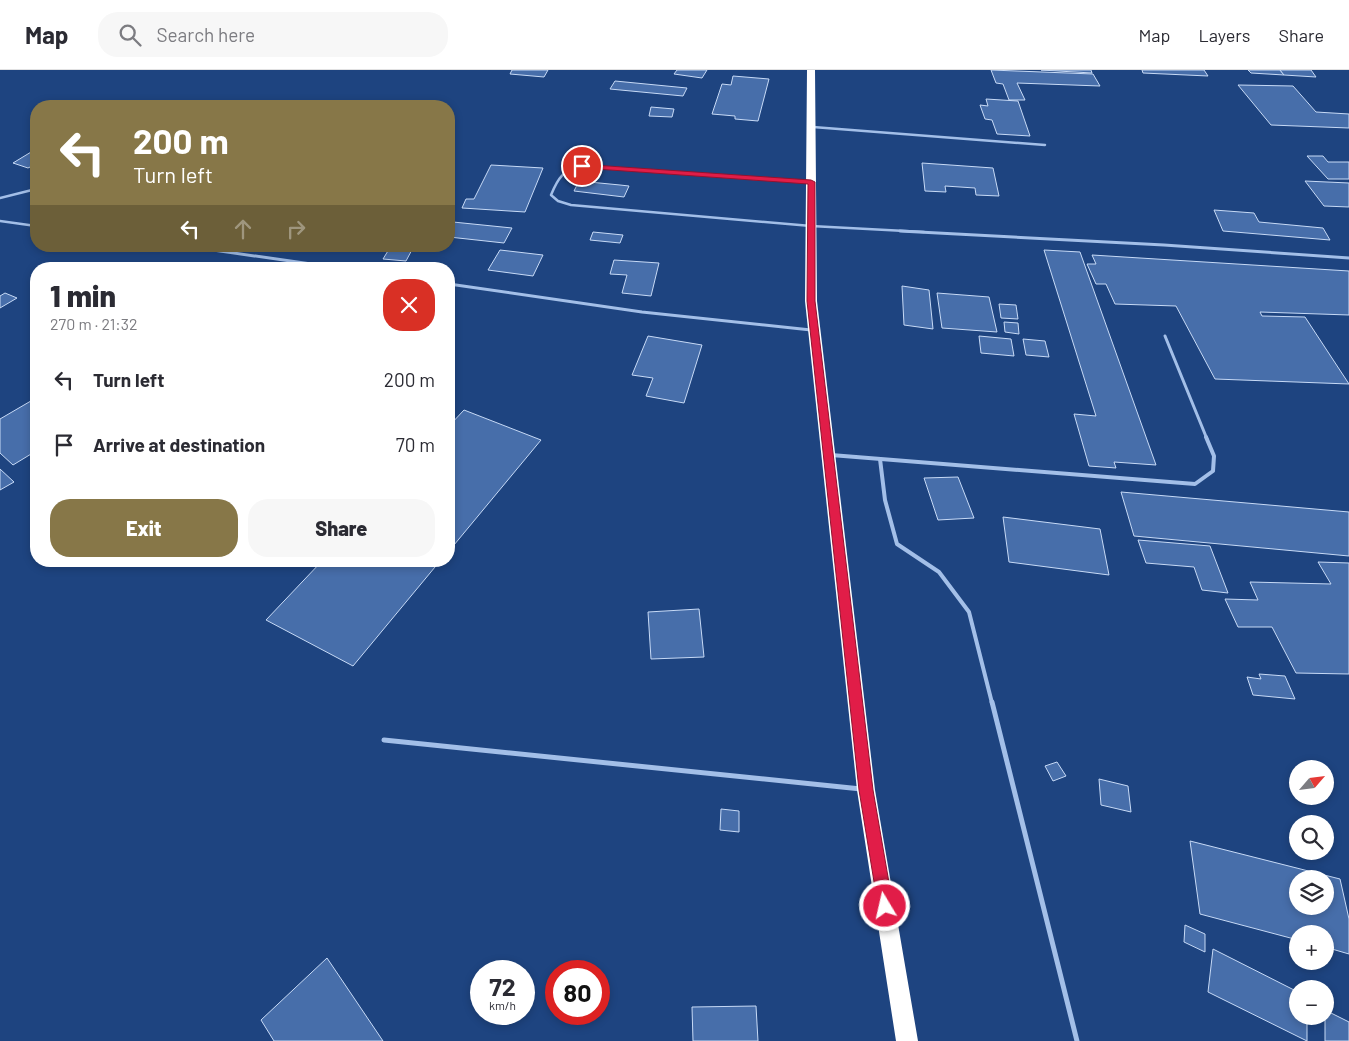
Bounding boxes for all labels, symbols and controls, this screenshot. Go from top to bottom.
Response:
search box [98,12,448,57]
text: Map [25,20,68,49]
icon: search [116,21,144,49]
text: Search here [156,23,255,46]
text: Map [1138,24,1170,46]
text: Layers [1198,24,1251,46]
text: Share [1279,24,1324,46]
text: 200 m [133,119,229,161]
icon: left [50,120,115,185]
pin [561,145,603,187]
icon: arrive [568,152,596,180]
text: Turn left [133,161,213,187]
icon: left [176,215,204,243]
icon: ahead [229,215,257,243]
icon: right [282,215,310,243]
text: 1 min [50,277,116,313]
button: close [383,279,435,331]
text: 270 m · 21:32 [50,314,138,333]
icon: left [50,366,78,394]
text: Turn left [93,368,164,391]
text: 200 m [384,368,435,391]
icon: arrive [50,431,78,459]
text: Arrive at destination [93,433,265,456]
text: 70 m [396,433,435,456]
button: Exit [50,499,238,557]
button: Share [248,499,435,557]
north arrow [1289,760,1334,805]
map controls [1289,760,1334,1025]
button: search [1289,815,1334,860]
button: layers [1289,870,1334,915]
position arrow [858,879,910,931]
button: + [1289,925,1334,970]
speed limit sign: 80 [545,960,610,1025]
text: 72 [489,971,516,1001]
button: − [1289,980,1334,1025]
text: km/h [489,998,516,1012]

